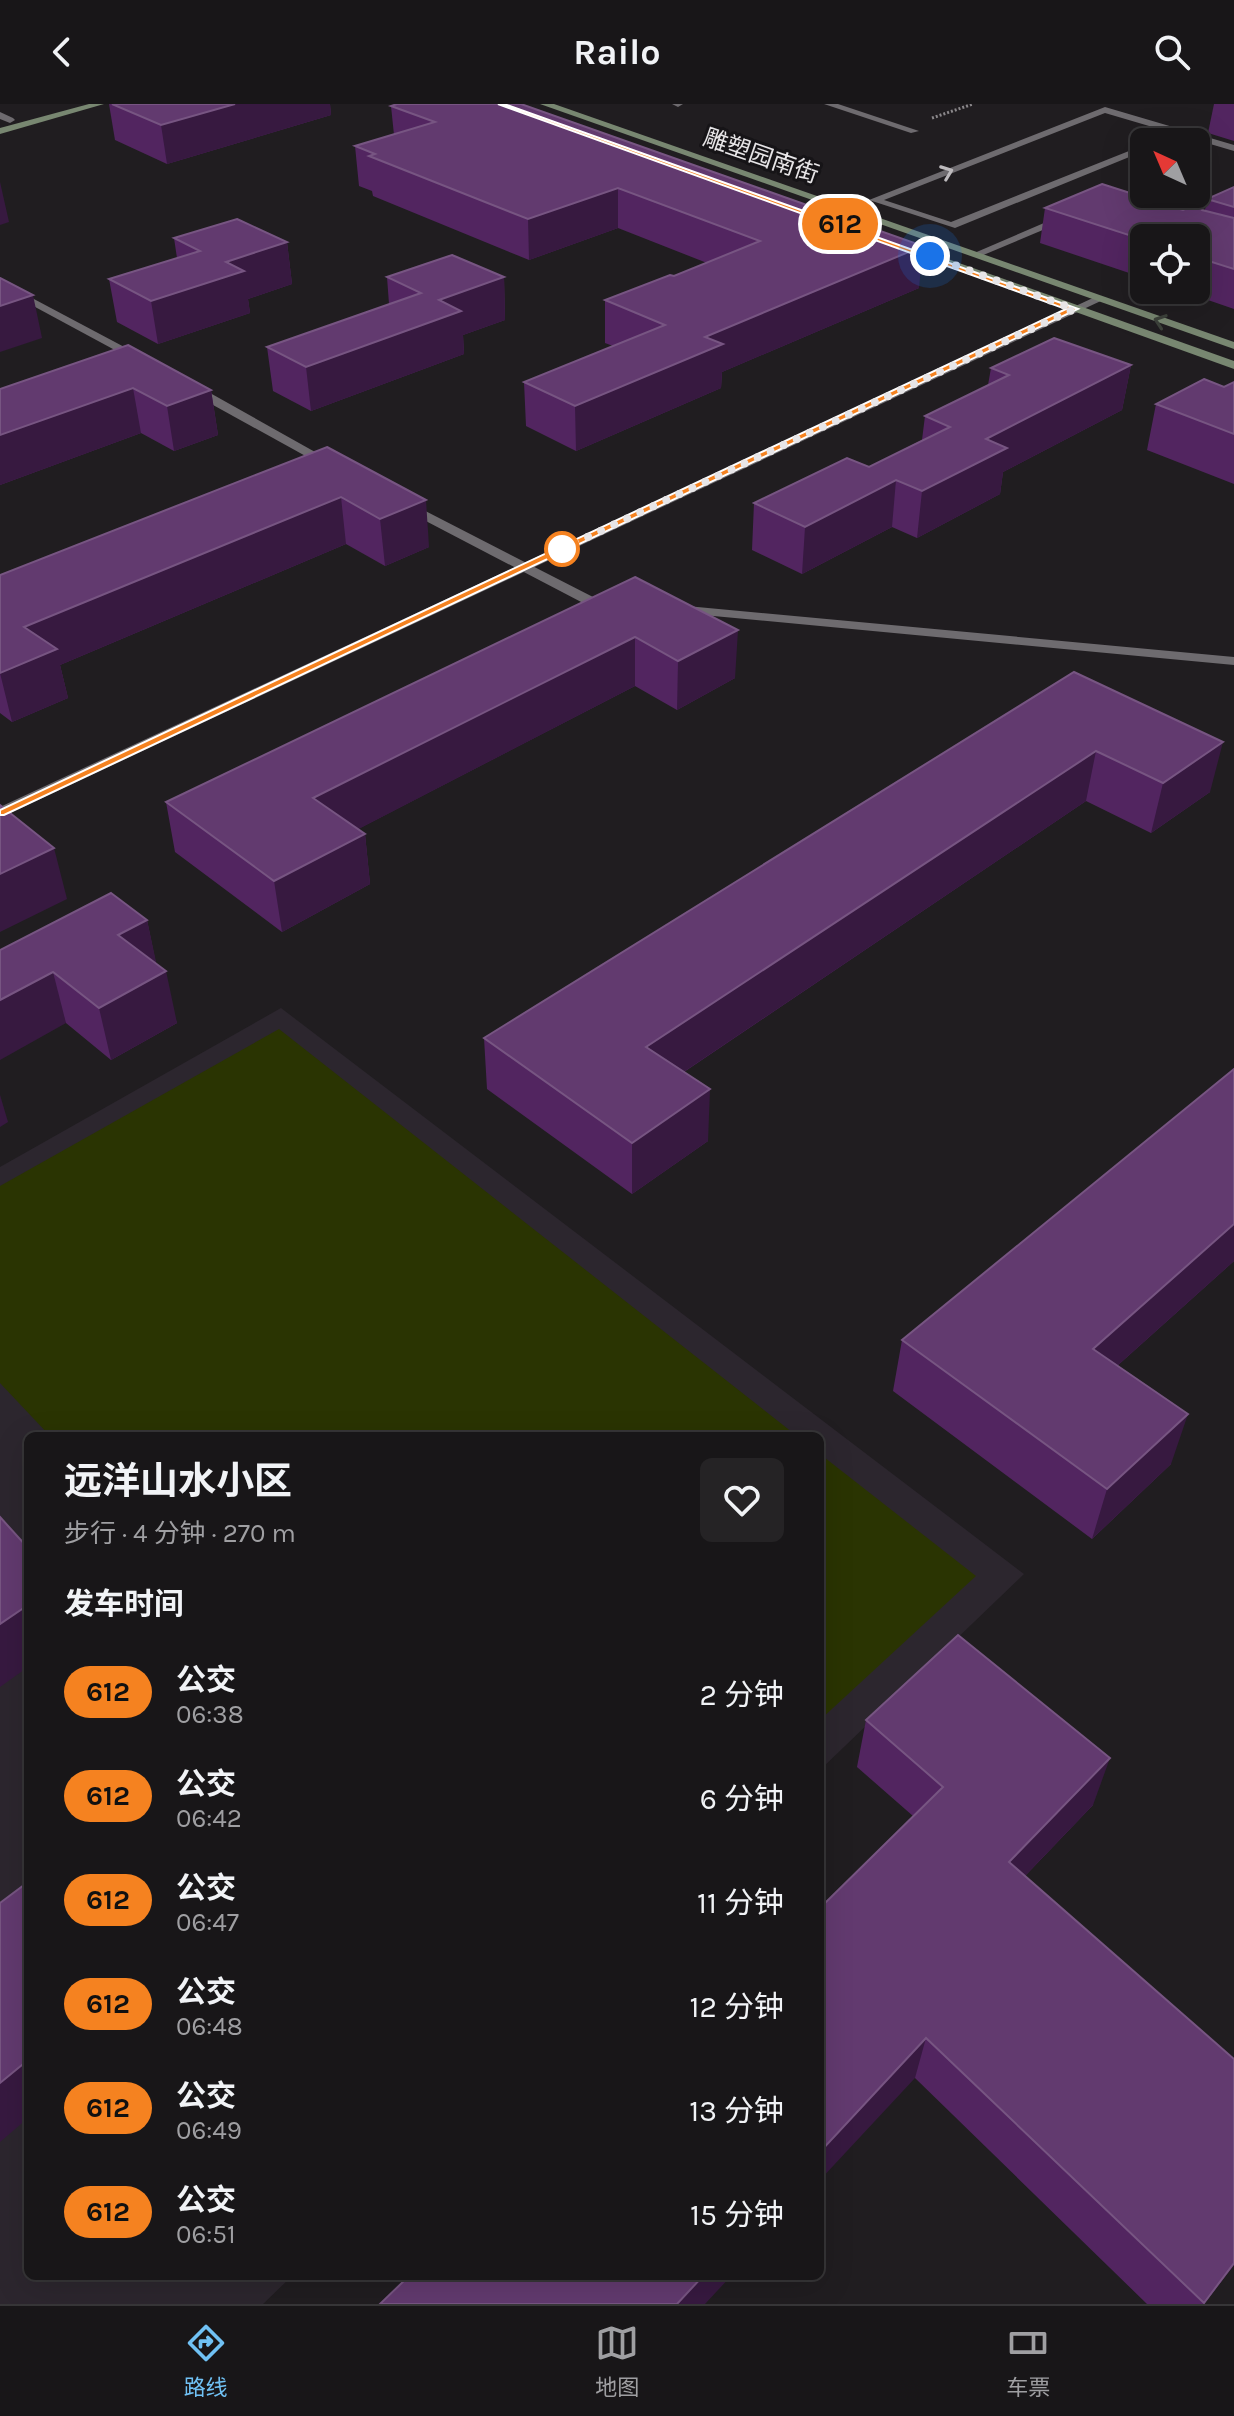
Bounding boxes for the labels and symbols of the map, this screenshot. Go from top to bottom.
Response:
street label: 雕塑园南街 [700,123,822,189]
north arrow [1130,128,1210,208]
one-way arrow [939,165,953,182]
line badge: 612 [794,198,886,250]
your location [910,236,950,276]
one-way arrow [1154,314,1168,330]
unlabelled marker [545,532,579,566]

